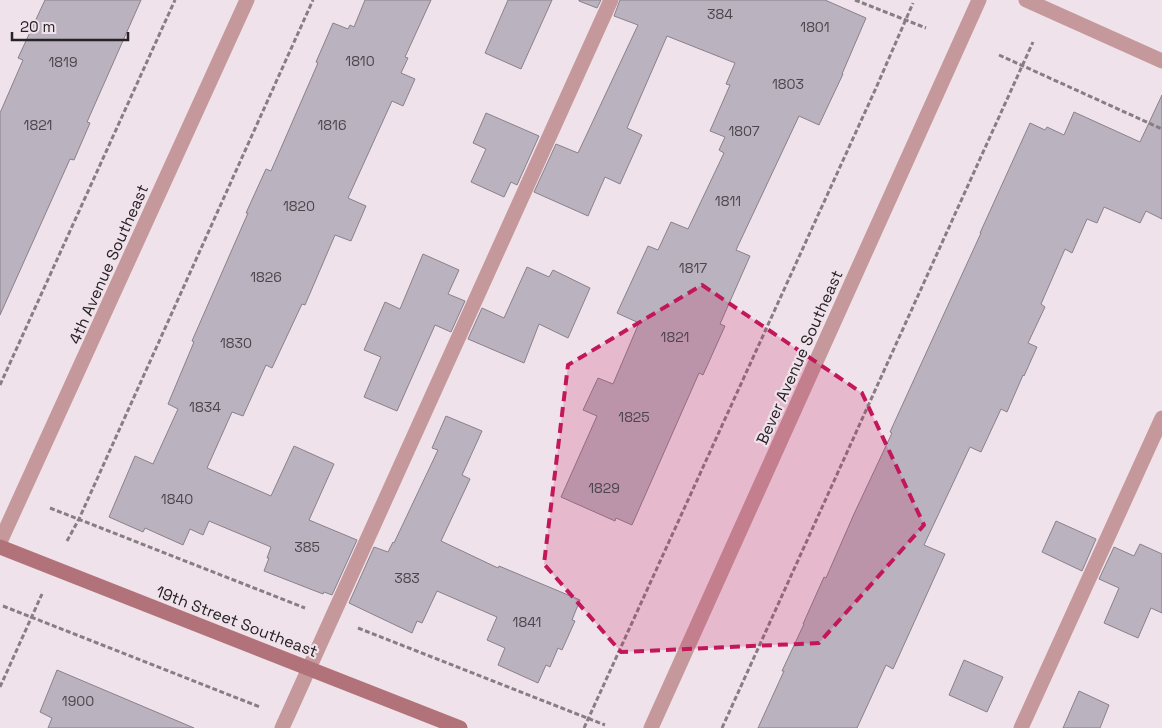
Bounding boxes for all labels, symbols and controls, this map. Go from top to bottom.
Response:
house number: 384 [707,5,733,23]
scale bar [12,10,129,42]
text: 20 m [20,17,55,36]
house number: 1801 [800,18,830,36]
house number: 1810 [345,52,375,70]
house number: 1819 [49,53,78,71]
house number: 1803 [772,75,804,93]
house number: 1821 [24,116,52,134]
house number: 1816 [318,116,347,134]
house number: 1807 [728,122,760,140]
street label: 4th Avenue Southeast [64,181,153,347]
house number: 1811 [715,192,741,210]
house number: 1820 [283,197,315,215]
house number: 1817 [679,259,707,277]
street label: Bever Avenue Southeast [751,267,847,448]
house number: 1826 [250,268,282,286]
house number: 1821 [661,328,689,346]
house number: 1830 [220,334,252,352]
house number: 1834 [189,398,221,416]
house number: 1825 [618,408,650,426]
house number: 1829 [588,479,620,497]
house number: 1840 [161,490,193,508]
house number: 385 [294,538,320,556]
house number: 383 [394,569,420,587]
street label: 19th Street Southeast [153,581,321,662]
house number: 1841 [513,613,541,631]
house number: 1900 [62,692,94,710]

